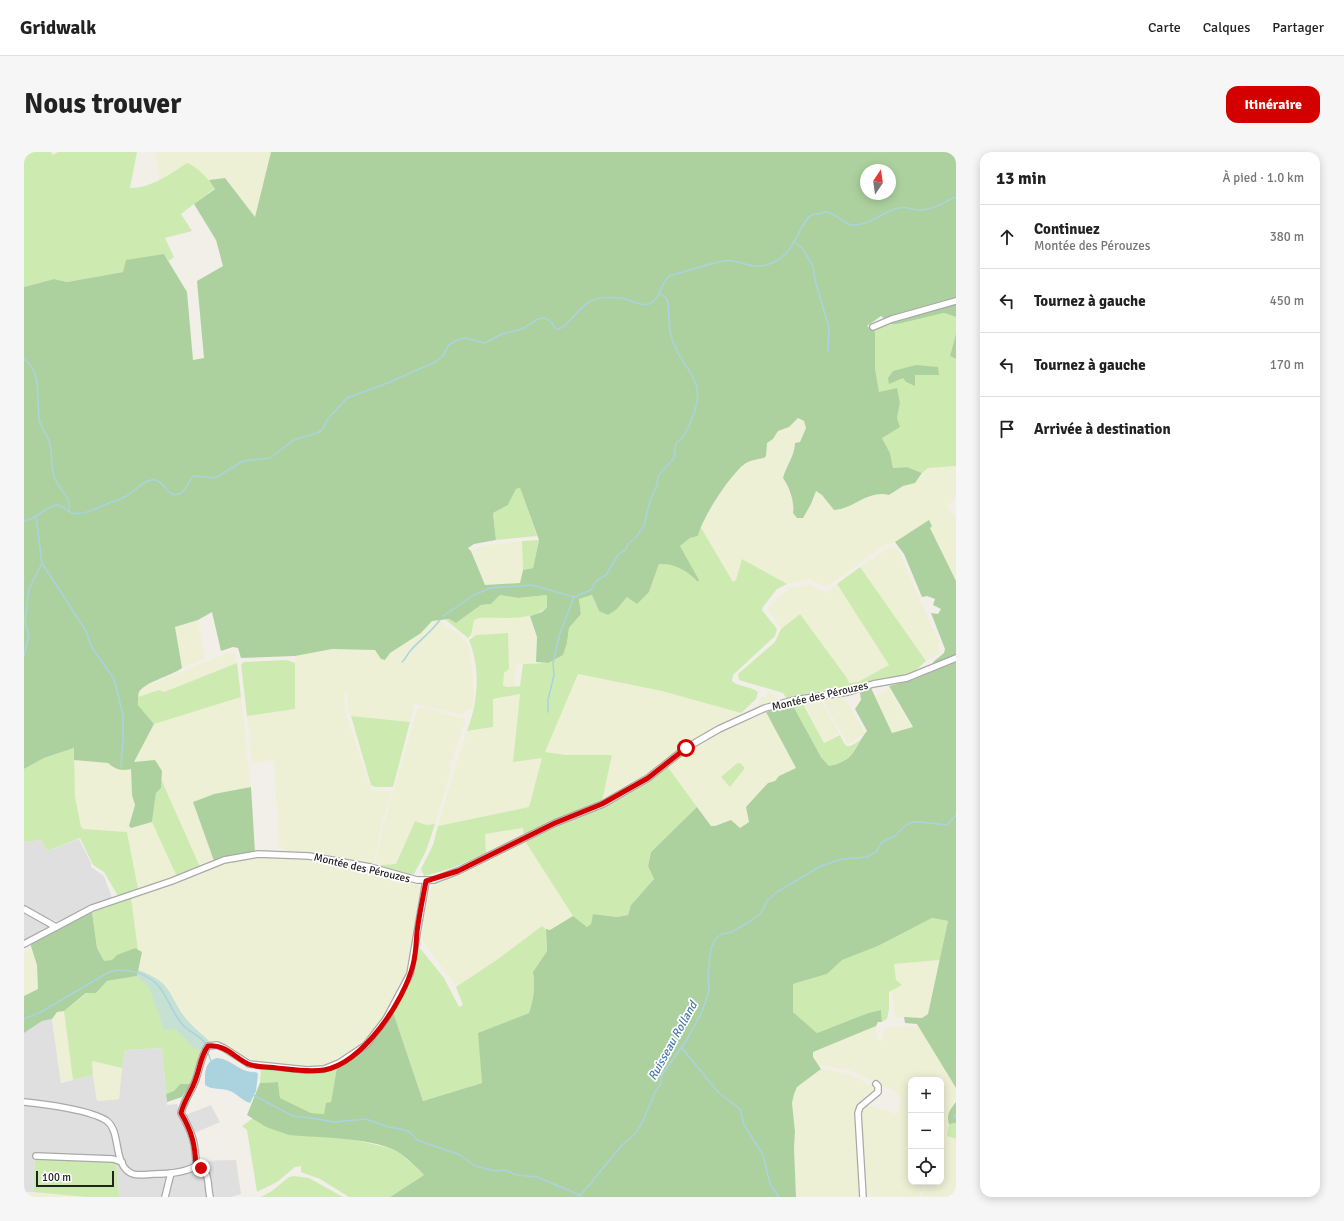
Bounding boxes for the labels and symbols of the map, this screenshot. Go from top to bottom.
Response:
north arrow [860,164,896,200]
street label: Montée des Pérouzes [771,679,870,713]
route start [677,739,695,757]
street label: Montée des Pérouzes [313,851,412,885]
water label: Ruisseau Rolland [645,998,702,1083]
route end [192,1159,210,1177]
scale bar [36,1169,114,1188]

